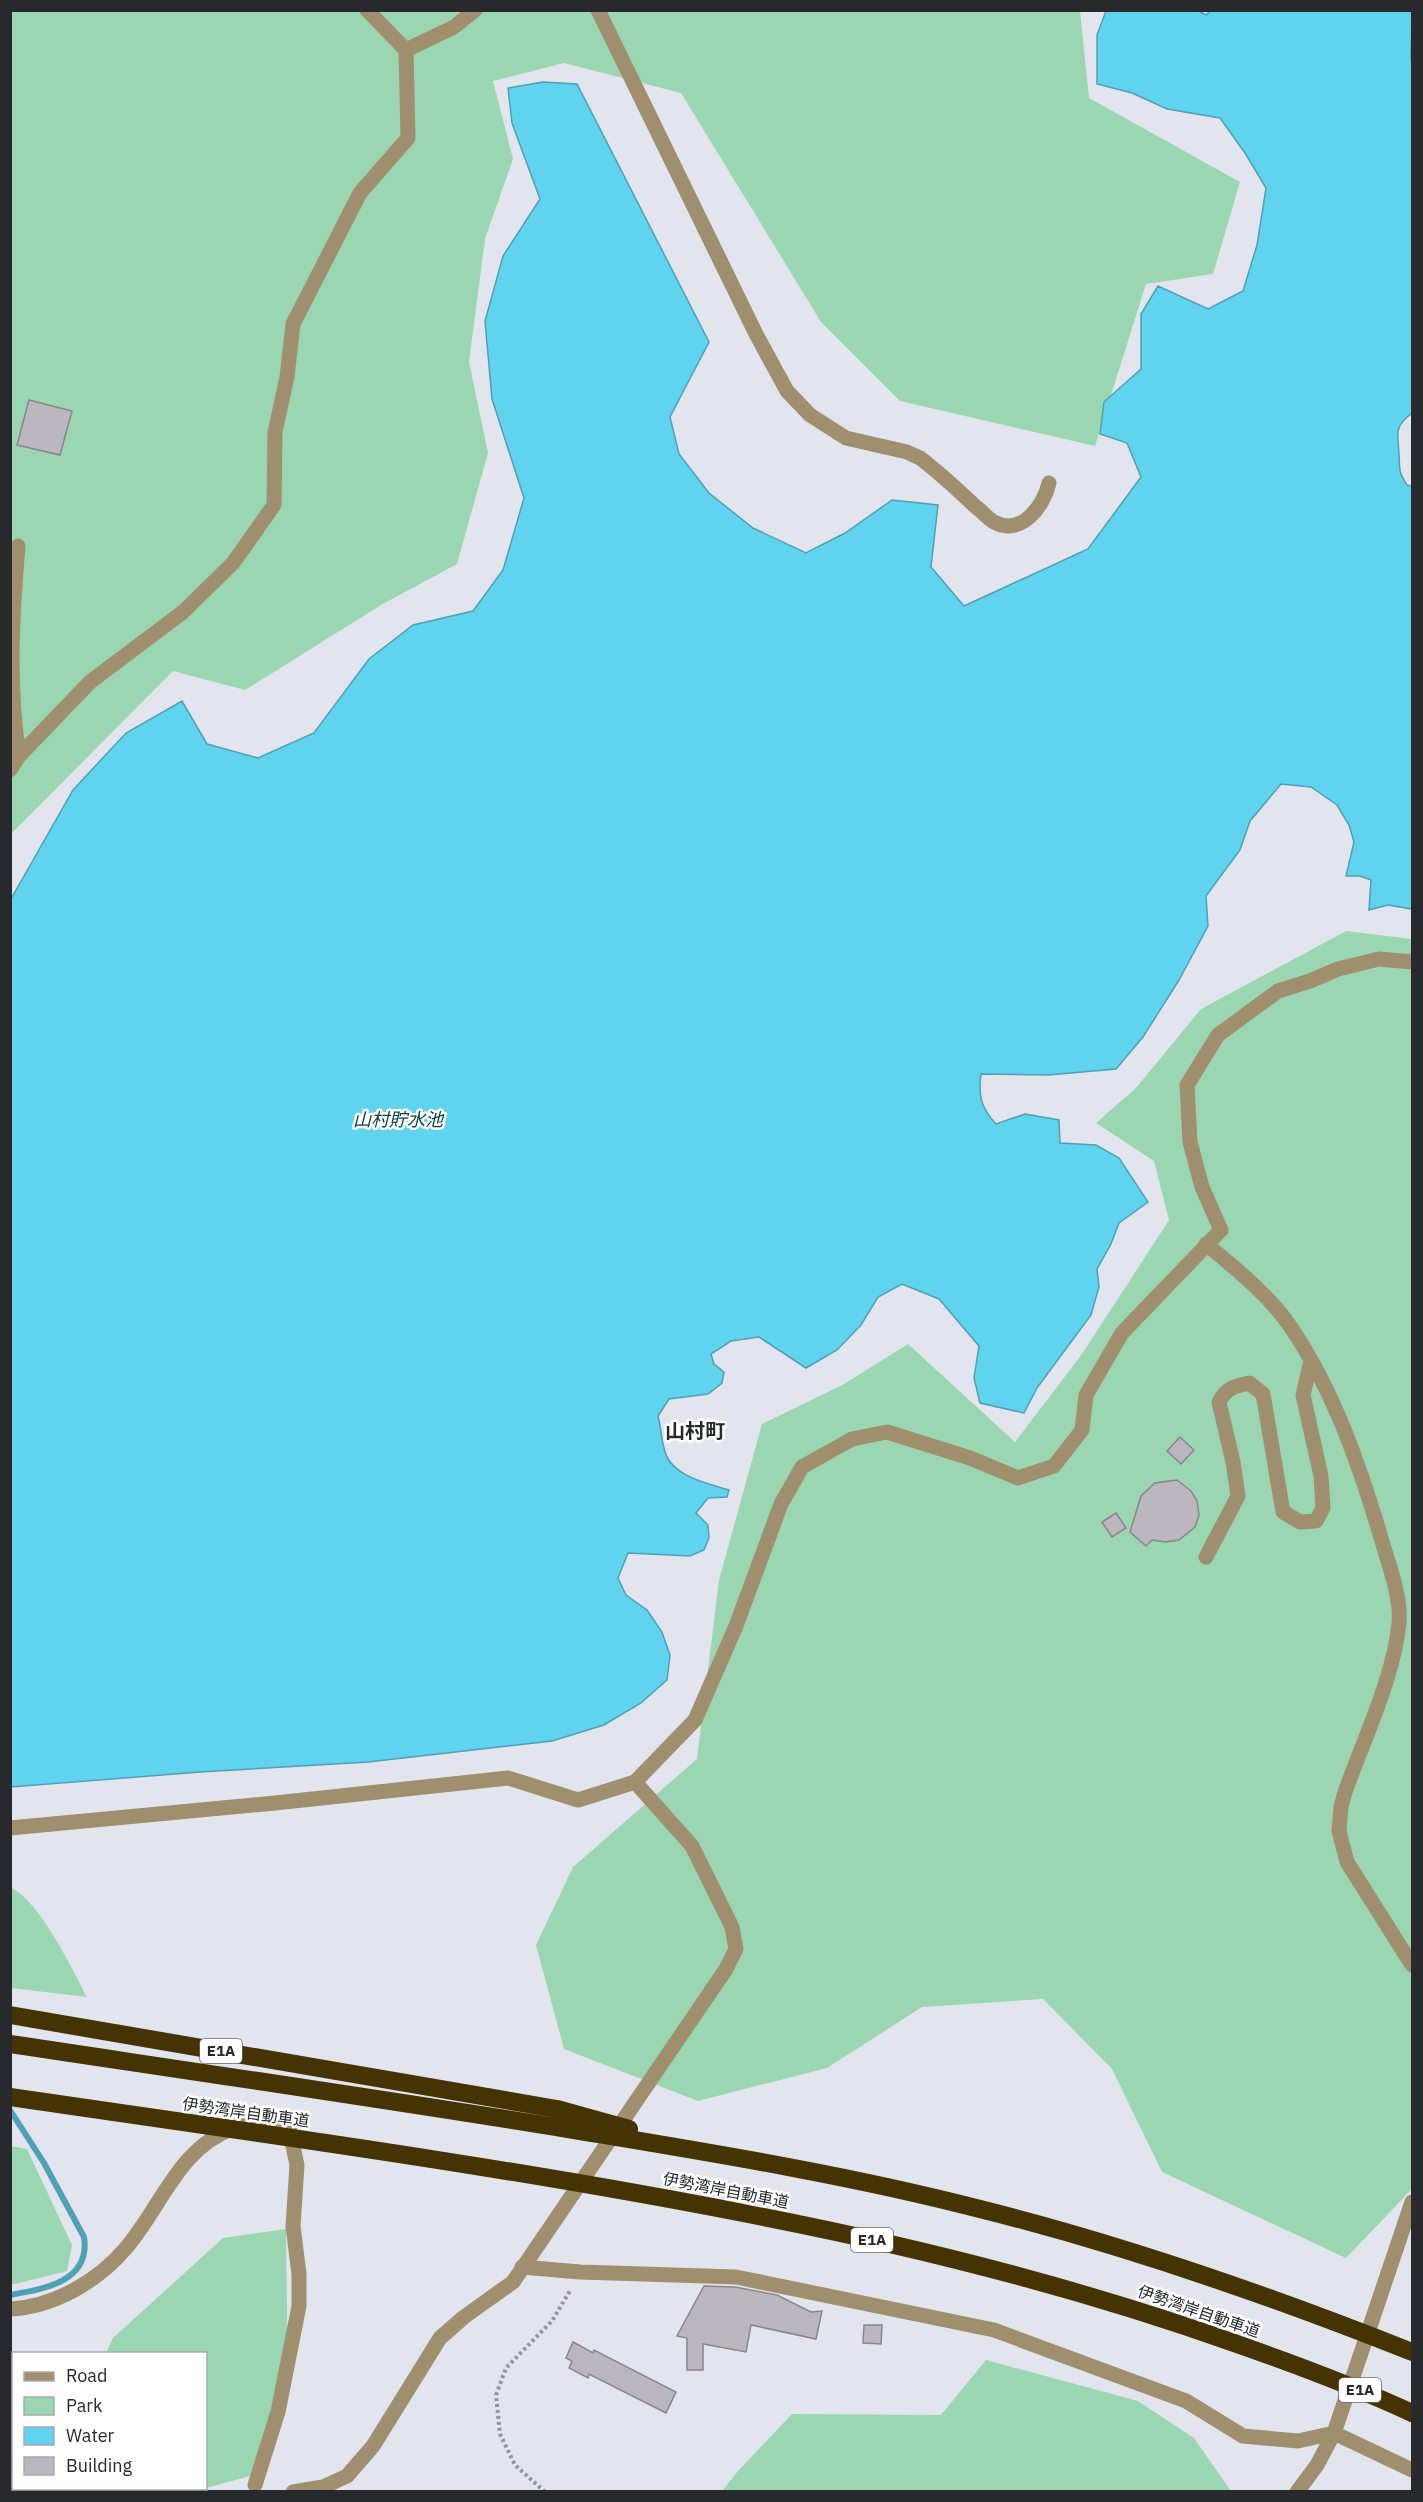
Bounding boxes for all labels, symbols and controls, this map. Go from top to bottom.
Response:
water label: 山村貯水池 [353,1108,445,1131]
district label: 山村町 [665,1417,725,1444]
road number: E1A [200,2039,242,2063]
street label: 伊勢湾岸自動車道 [181,2093,311,2131]
street label: 伊勢湾岸自動車道 [661,2168,791,2212]
road number: E1A [851,2228,893,2252]
street label: 伊勢湾岸自動車道 [1135,2281,1263,2341]
legend [12,2352,207,2490]
text: Road [66,2364,107,2387]
road number: E1A [1339,2378,1381,2402]
text: Park [66,2394,103,2417]
text: Water [66,2424,115,2447]
text: Building [66,2454,133,2477]

